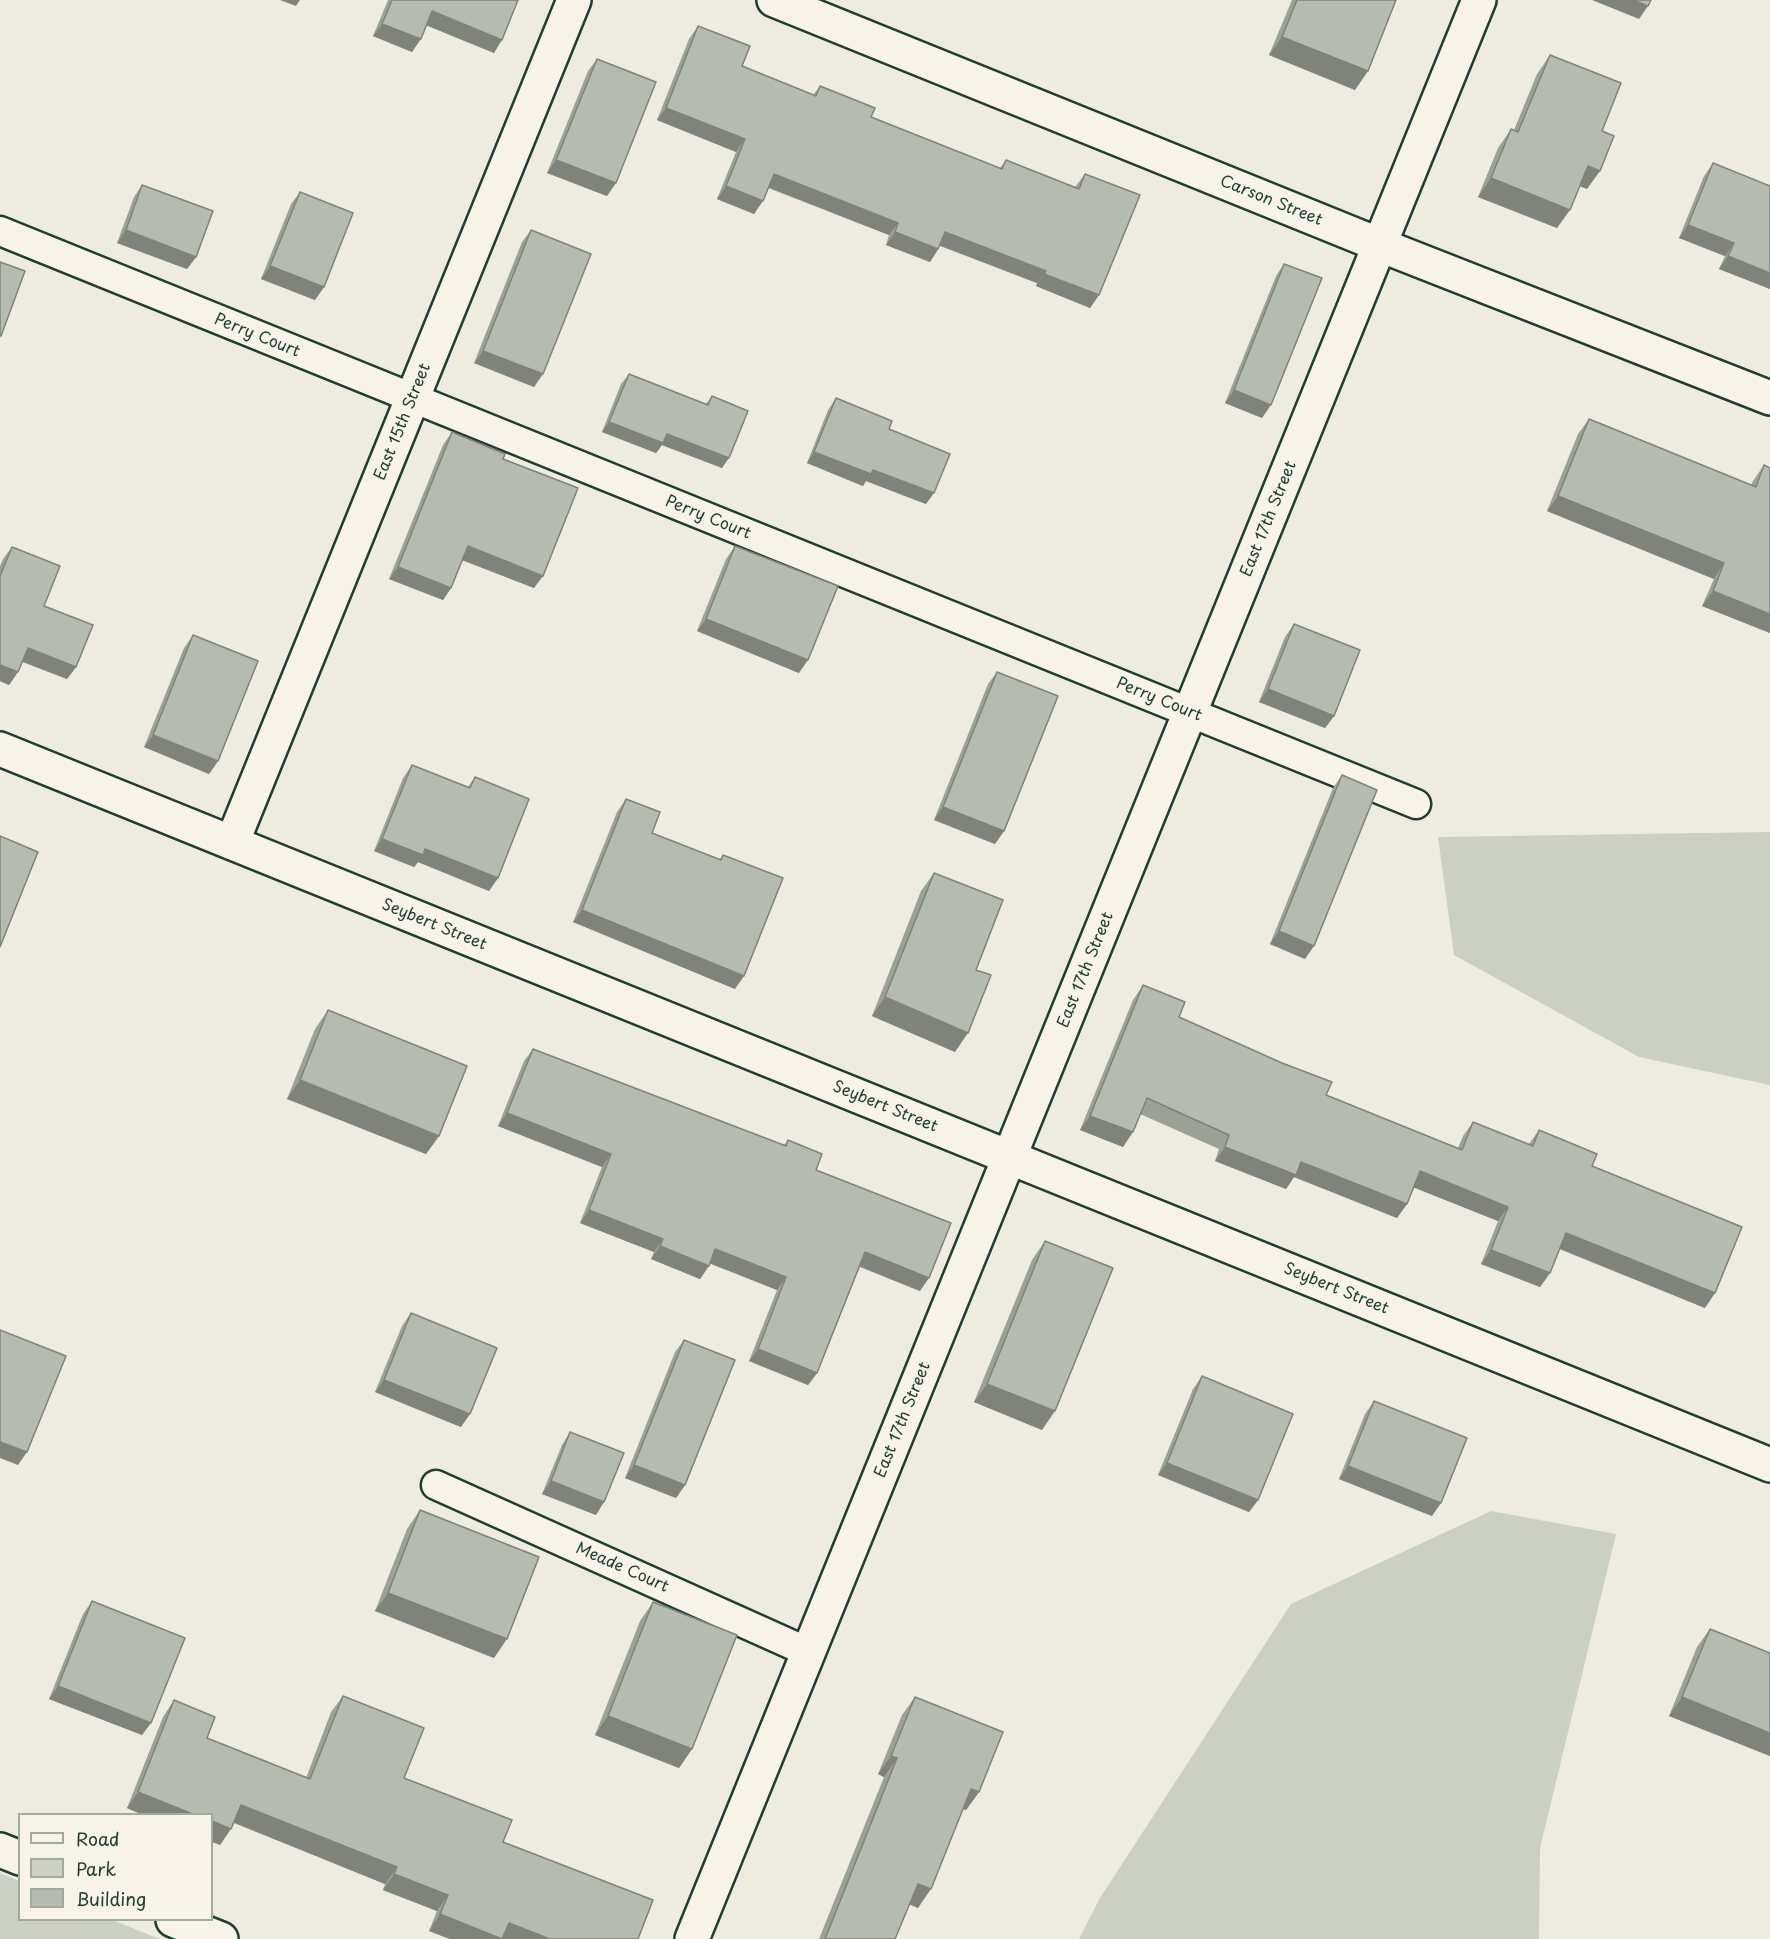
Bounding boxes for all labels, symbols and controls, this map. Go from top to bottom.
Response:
street label: Carson Street [1217,172,1325,230]
street label: Perry Court [211,310,303,362]
street label: East 15th Street [371,361,435,483]
street label: East 17th Street [1237,458,1301,580]
street label: Perry Court [662,492,754,544]
street label: Perry Court [1113,674,1205,726]
street label: Seybert Street [379,895,489,955]
street label: East 17th Street [1054,909,1118,1031]
street label: Seybert Street [830,1077,940,1137]
street label: Seybert Street [1281,1259,1391,1319]
street label: East 17th Street [871,1359,935,1481]
street label: Meade Court [573,1539,671,1597]
legend [18,1813,213,1921]
text: Road [76,1825,120,1852]
text: Park [76,1855,116,1882]
text: Building [76,1885,146,1912]

